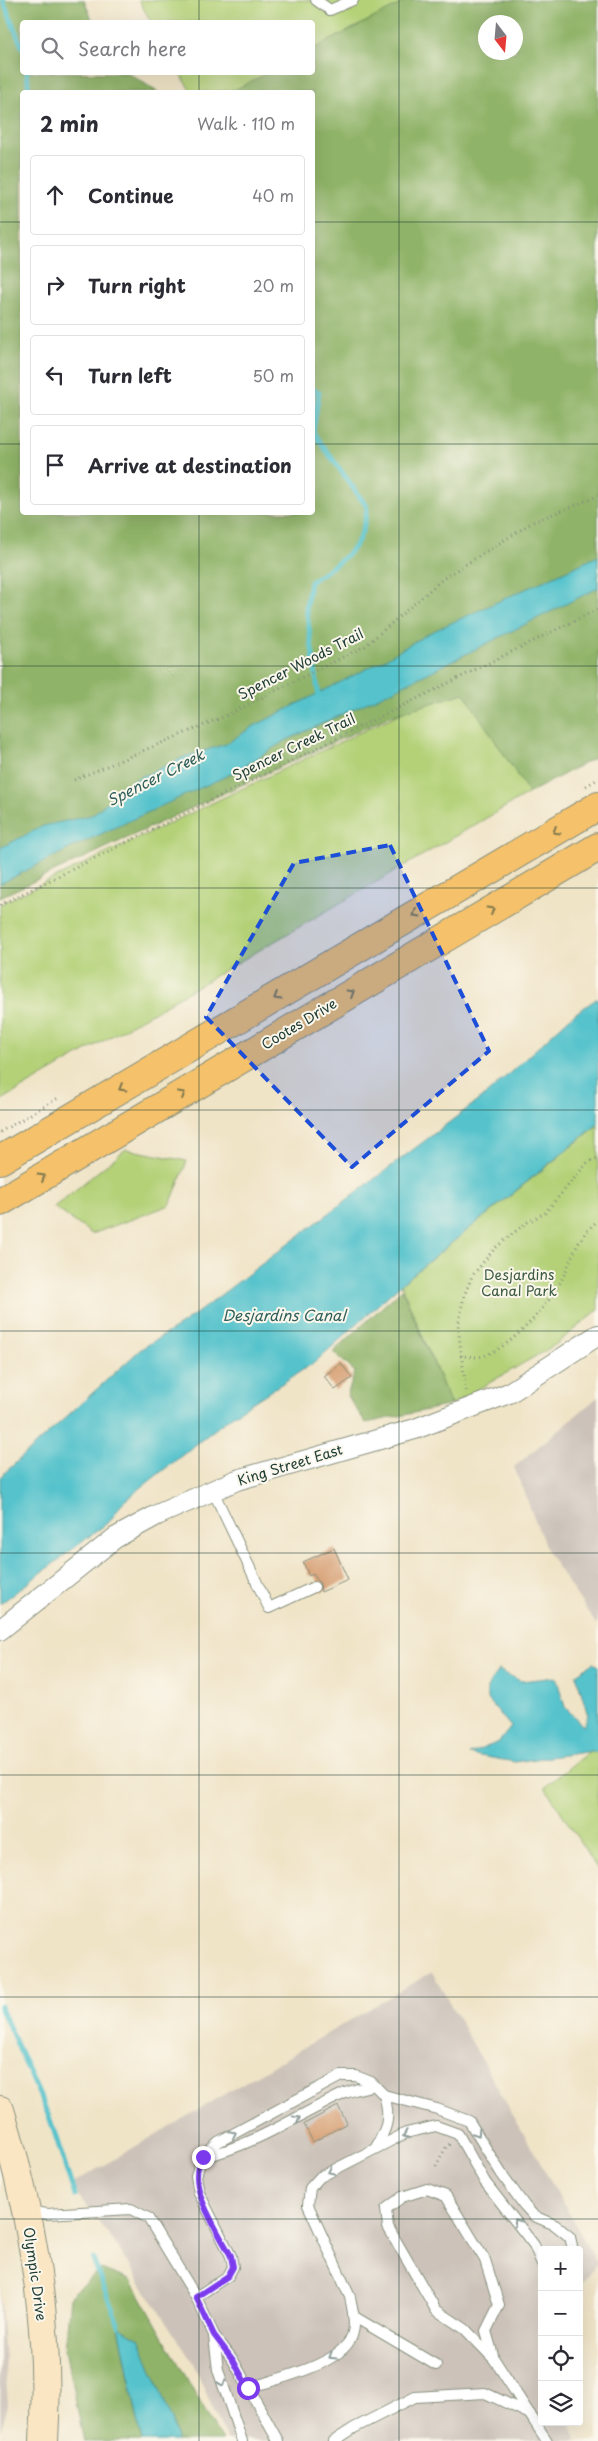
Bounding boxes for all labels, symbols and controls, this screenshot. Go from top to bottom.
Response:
north arrow [478,15,523,60]
search box [20,20,315,75]
icon: search [38,34,66,62]
text: Search here [78,34,187,62]
text: 2 min [40,107,99,139]
text: Walk · 110 m [197,111,295,135]
icon: ahead [41,181,69,209]
text: Continue [88,181,174,209]
text: 40 m [252,183,294,207]
icon: right [41,271,69,299]
text: Turn right [88,271,186,299]
text: 20 m [253,273,294,297]
icon: left [41,361,69,389]
text: Turn left [88,361,172,389]
text: 50 m [253,363,294,387]
icon: arrive [41,451,69,479]
text: Arrive at destination [88,451,292,479]
street label: Spencer Woods Trail [234,623,367,704]
street label: Spencer Creek Trail [229,708,359,785]
water label: Spencer Creek [103,742,209,811]
one-way arrow [553,824,562,834]
one-way arrow [413,907,422,917]
one-way arrow [486,907,495,917]
one-way arrow [273,990,282,1000]
one-way arrow [346,990,355,1000]
street label: Cootes Drive [257,993,341,1054]
one-way arrow [118,1082,127,1092]
one-way arrow [176,1091,185,1101]
one-way arrow [36,1174,45,1184]
park label: Desjardins Canal Park [481,1264,558,1301]
water label: Desjardins Canal [222,1303,348,1326]
street label: King Street East [235,1438,345,1490]
one-way arrow [291,2115,300,2125]
one-way arrow [470,2128,480,2137]
one-way arrow [402,2129,411,2139]
one-way arrow [228,2130,237,2140]
route end [192,2146,215,2169]
one-way arrow [327,2165,336,2175]
one-way arrow [514,2219,524,2228]
street label: Olympic Drive [19,2226,52,2322]
map controls [538,2246,583,2426]
button: + [538,2246,583,2291]
button: − [538,2291,583,2336]
button: locate [538,2336,583,2381]
one-way arrow [329,2350,338,2360]
route start [237,2377,260,2400]
one-way arrow [216,2378,226,2387]
button: layers [538,2381,583,2426]

